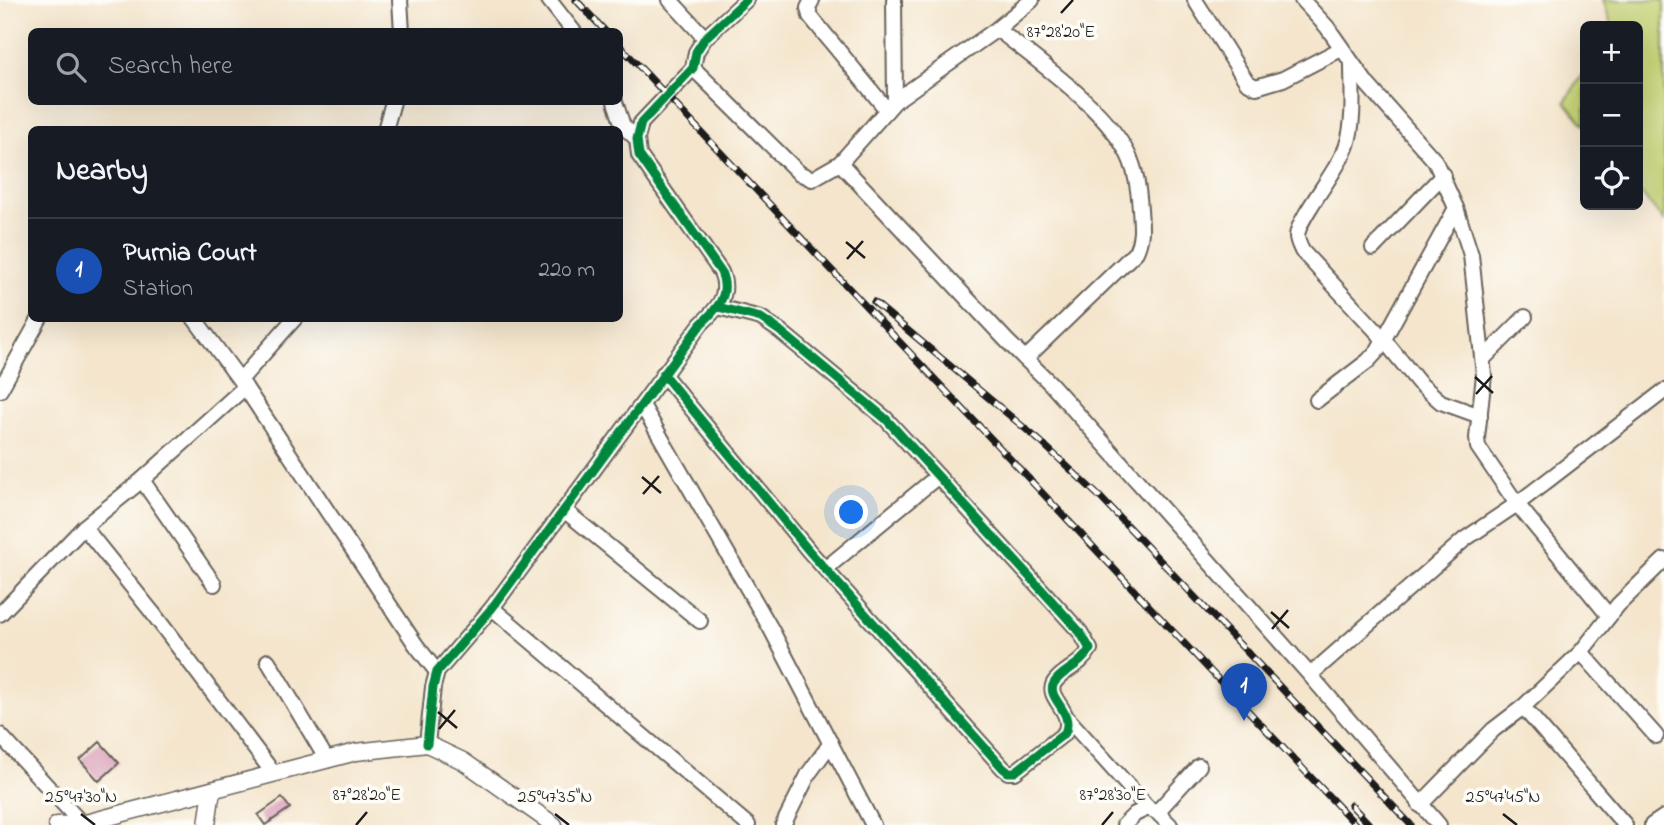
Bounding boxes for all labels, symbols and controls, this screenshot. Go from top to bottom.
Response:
text: 87°28'20"E [1027,20,1095,46]
map controls [1580,21,1643,210]
button: + [1580,21,1643,84]
search box [28,28,623,105]
icon: search [52,48,90,86]
text: Search here [108,48,233,86]
button: − [1580,84,1643,147]
button: locate [1580,147,1643,210]
text: Nearby [56,150,148,194]
text: Purnia Court [123,235,257,273]
text: 1 [75,254,83,287]
text: 220 m [539,254,595,287]
text: Station [123,273,193,306]
your location [834,495,868,529]
pin: 1 [1221,663,1267,721]
text: 87°28'20"E [333,783,401,809]
text: 87°28'30"E [1080,783,1147,809]
text: 25°47'30"N [45,785,117,811]
text: 25°47'35"N [518,785,592,811]
text: 25°47'45"N [1466,785,1540,811]

